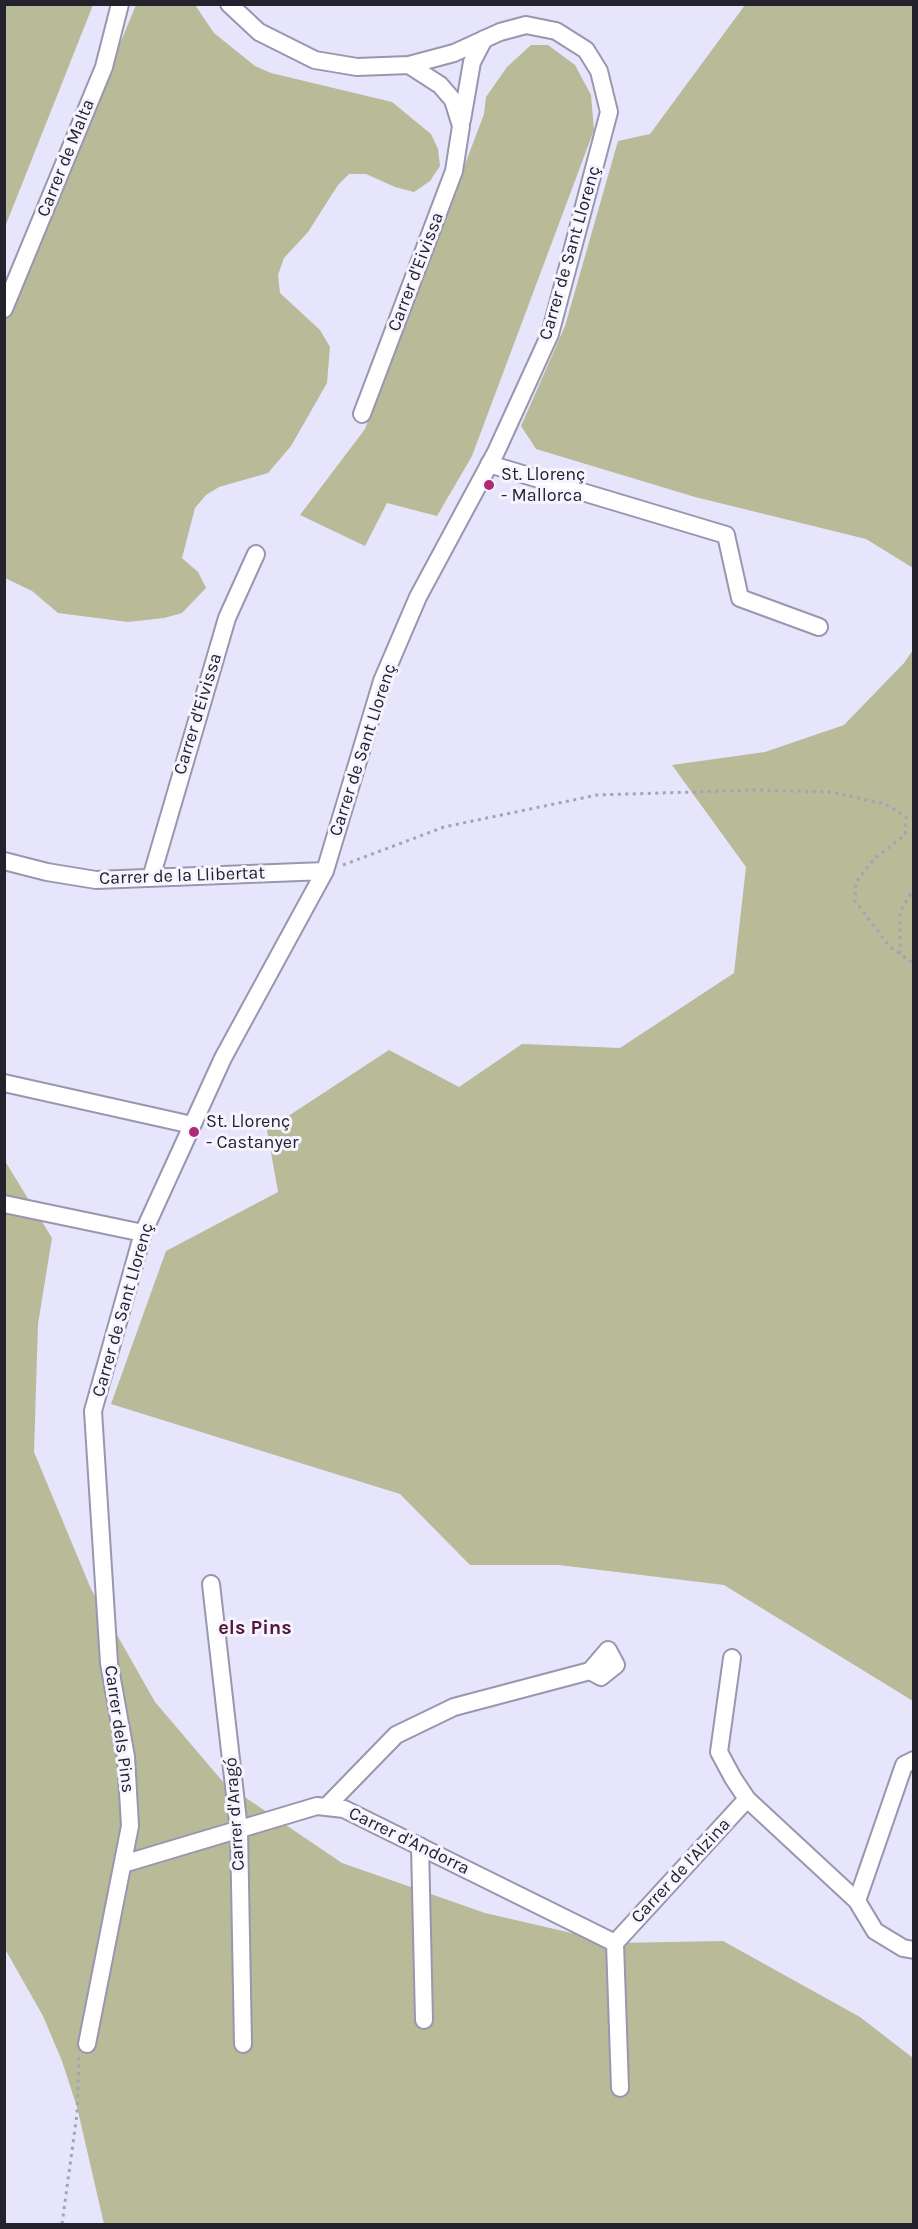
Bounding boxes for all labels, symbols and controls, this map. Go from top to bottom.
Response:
street label: Carrer de Malta [33,96,99,220]
street label: Carrer de Sant Llorenç [535,163,605,343]
street label: Carrer d'Eivissa [383,209,449,335]
place label: St. Llorenç - Mallorca [501,464,585,506]
marker: St. Llorenç - Mallorca [482,478,496,492]
street label: Carrer d'Eivissa [169,651,227,777]
street label: Carrer de Sant Llorenç [325,661,401,839]
street label: Carrer de la Llibertat [99,862,265,890]
place label: St. Llorenç - Castanyer [206,1111,299,1154]
marker: St. Llorenç - Castanyer [187,1125,201,1139]
street label: Carrer de Sant Llorenç [88,1220,158,1400]
district label: els Pins [218,1616,292,1640]
street label: Carrer dels Pins [99,1664,139,1794]
street label: Carrer d'Aragó [220,1756,250,1872]
street label: Carrer d'Andorra [345,1802,473,1880]
street label: Carrer de l'Alzina [627,1814,735,1928]

